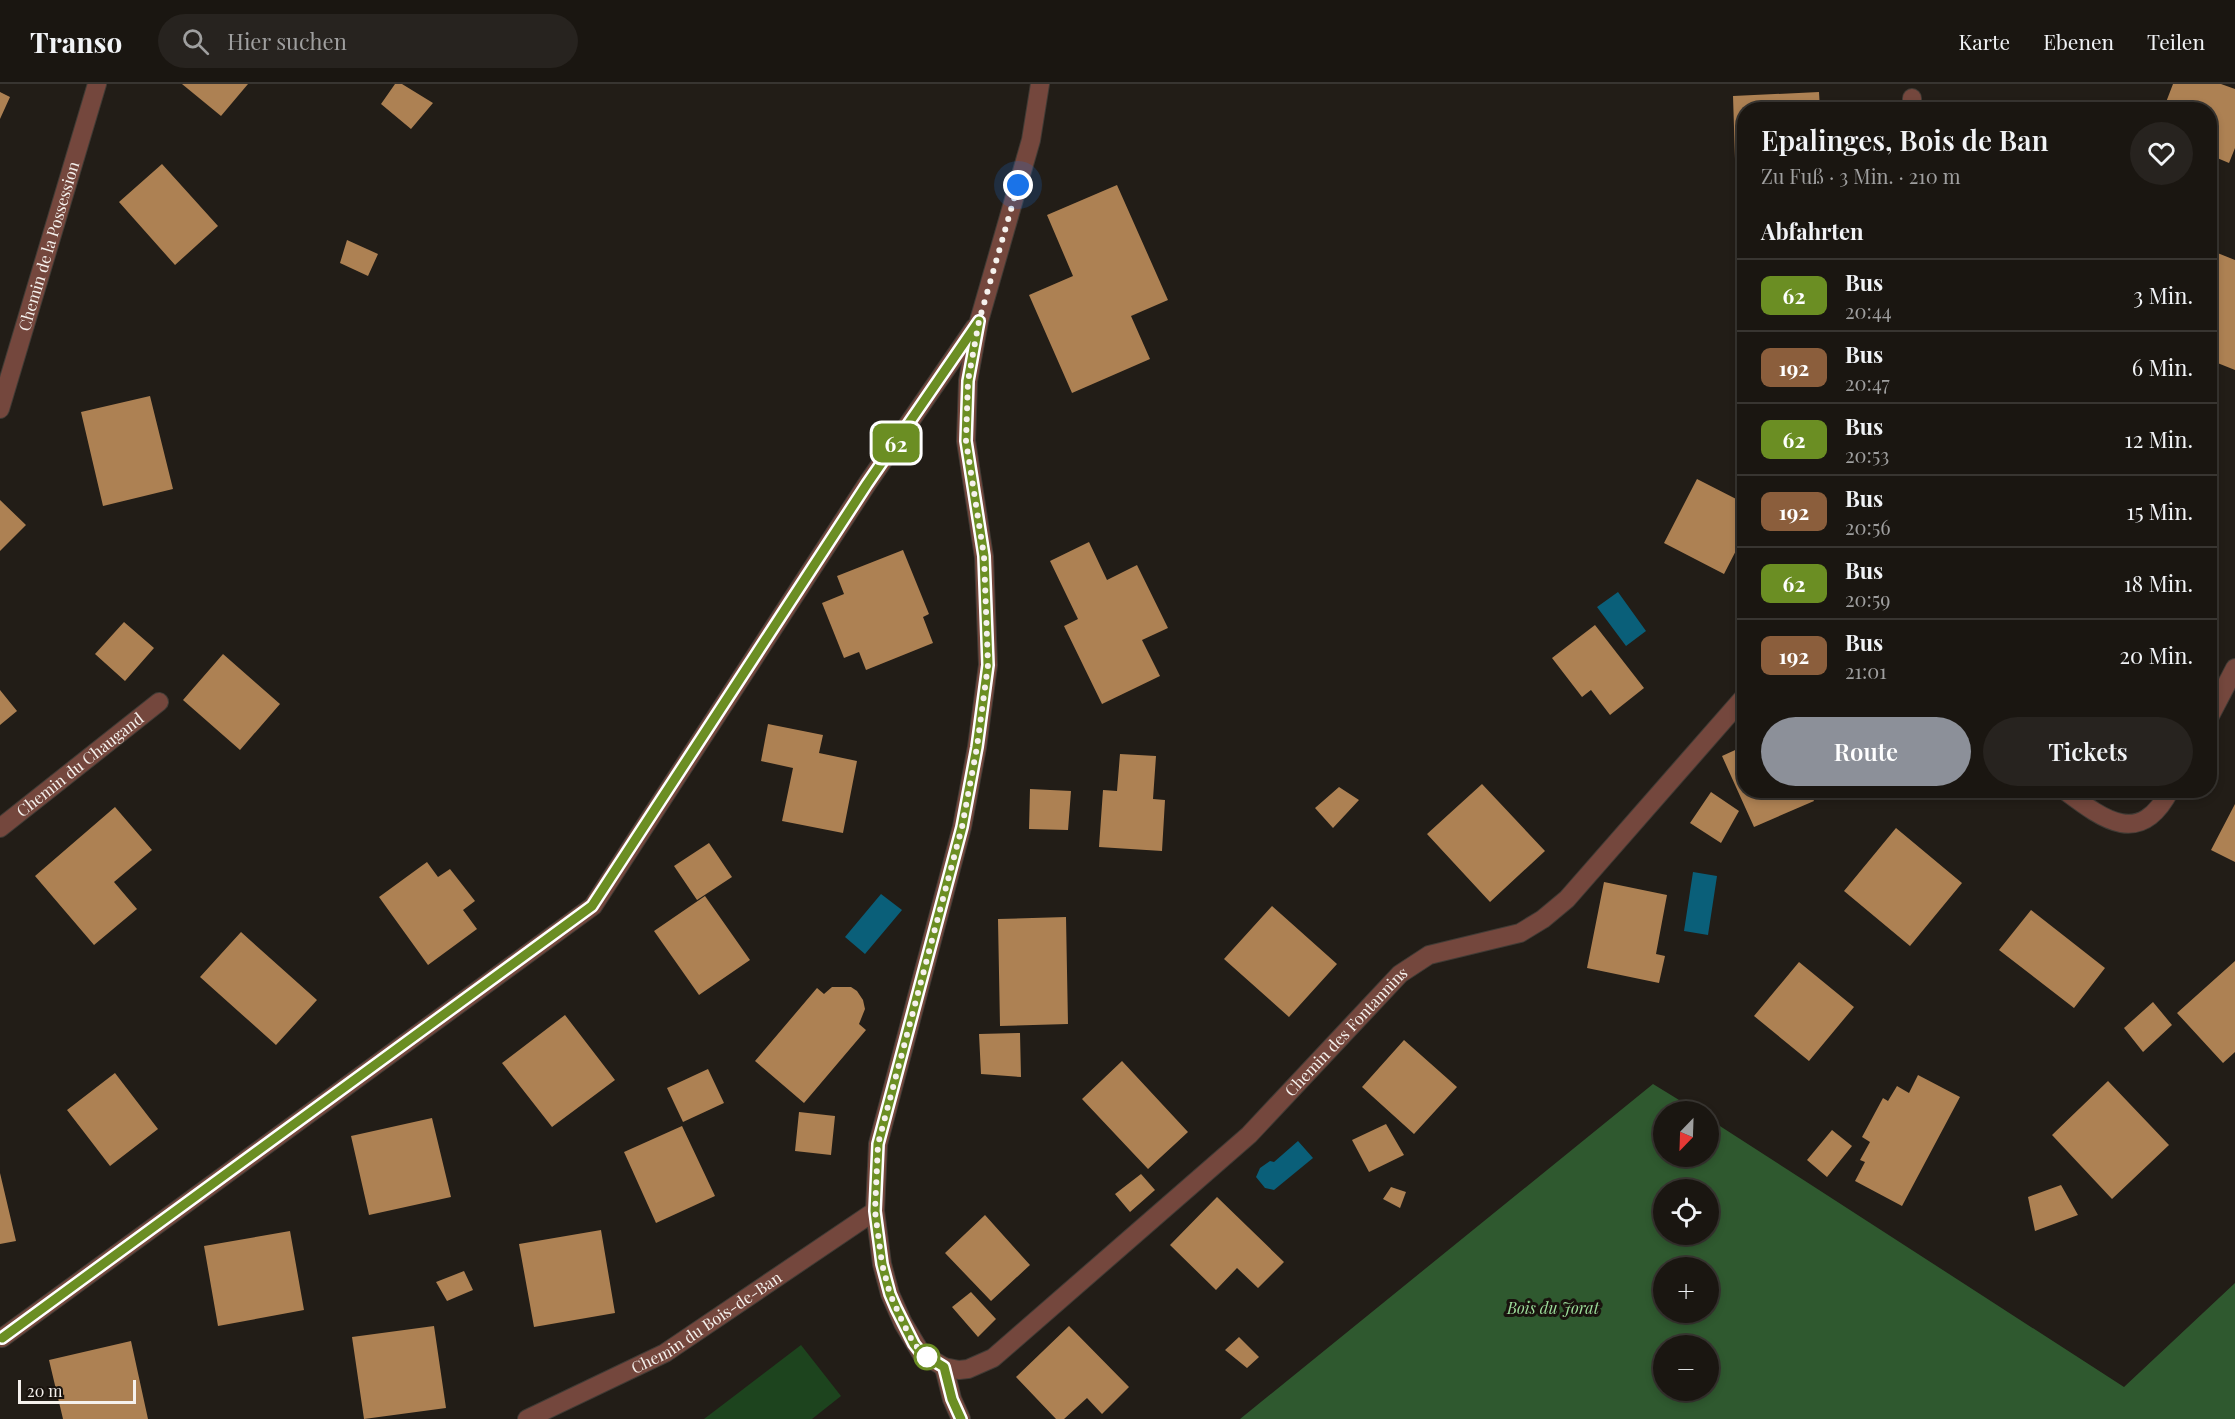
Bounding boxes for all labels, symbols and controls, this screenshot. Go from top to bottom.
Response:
search box [158,14,578,68]
text: Transo [30,23,122,60]
icon: search [179,25,212,58]
text: Hier suchen [227,26,347,56]
text: Karte [1959,27,2010,55]
text: Ebenen [2043,27,2114,55]
text: Teilen [2147,27,2205,55]
text: Epalinges, Bois de Ban [1761,121,2049,158]
button: heart [2130,122,2193,185]
street label: Chemin de la Possession [13,158,83,333]
text: Zu Fuß · 3 Min. · 210 m [1761,162,1960,189]
your location [1003,170,1033,200]
text: Abfahrten [1761,216,1864,246]
text: Bus [1845,267,1883,297]
text: 3 Min. [2133,280,2193,310]
text: 62 [1783,281,1805,309]
text: 20:44 [1845,297,1892,324]
text: Bus [1845,339,1883,369]
text: 6 Min. [2132,352,2193,382]
text: 192 [1779,353,1809,381]
text: 20:47 [1845,369,1890,396]
text: Bus [1845,411,1883,441]
line badge: 62 [869,424,923,462]
text: 12 Min. [2125,424,2193,454]
text: 62 [1783,425,1805,453]
text: 62 [885,429,907,457]
text: 20:53 [1845,441,1889,468]
text: Bus [1845,483,1883,513]
text: 15 Min. [2127,496,2193,526]
text: 192 [1779,497,1809,525]
text: 20:56 [1845,513,1891,540]
text: Bus [1845,555,1883,585]
text: 18 Min. [2124,568,2193,598]
text: 62 [1783,569,1805,597]
text: 20:59 [1845,585,1890,612]
text: Bus [1845,627,1883,657]
text: 20 Min. [2119,640,2193,670]
text: 192 [1779,641,1809,669]
text: 21:01 [1845,657,1887,684]
street label: Chemin du Chaugand [12,707,147,821]
button: Route [1761,717,1971,786]
button: Tickets [1983,717,2193,786]
street label: Chemin des Fontannins [1280,961,1411,1101]
north arrow [1653,1101,1719,1167]
map controls [1653,1101,1719,1401]
button: locate [1653,1179,1719,1245]
button: + [1653,1257,1719,1323]
street label: Chemin du Bois-de-Ban [627,1266,786,1378]
park label: Bois du Jorat [1506,1297,1600,1318]
button: − [1653,1335,1719,1401]
unlabelled marker [914,1344,940,1370]
scale bar [18,1377,136,1404]
text: 20 m [27,1380,62,1401]

